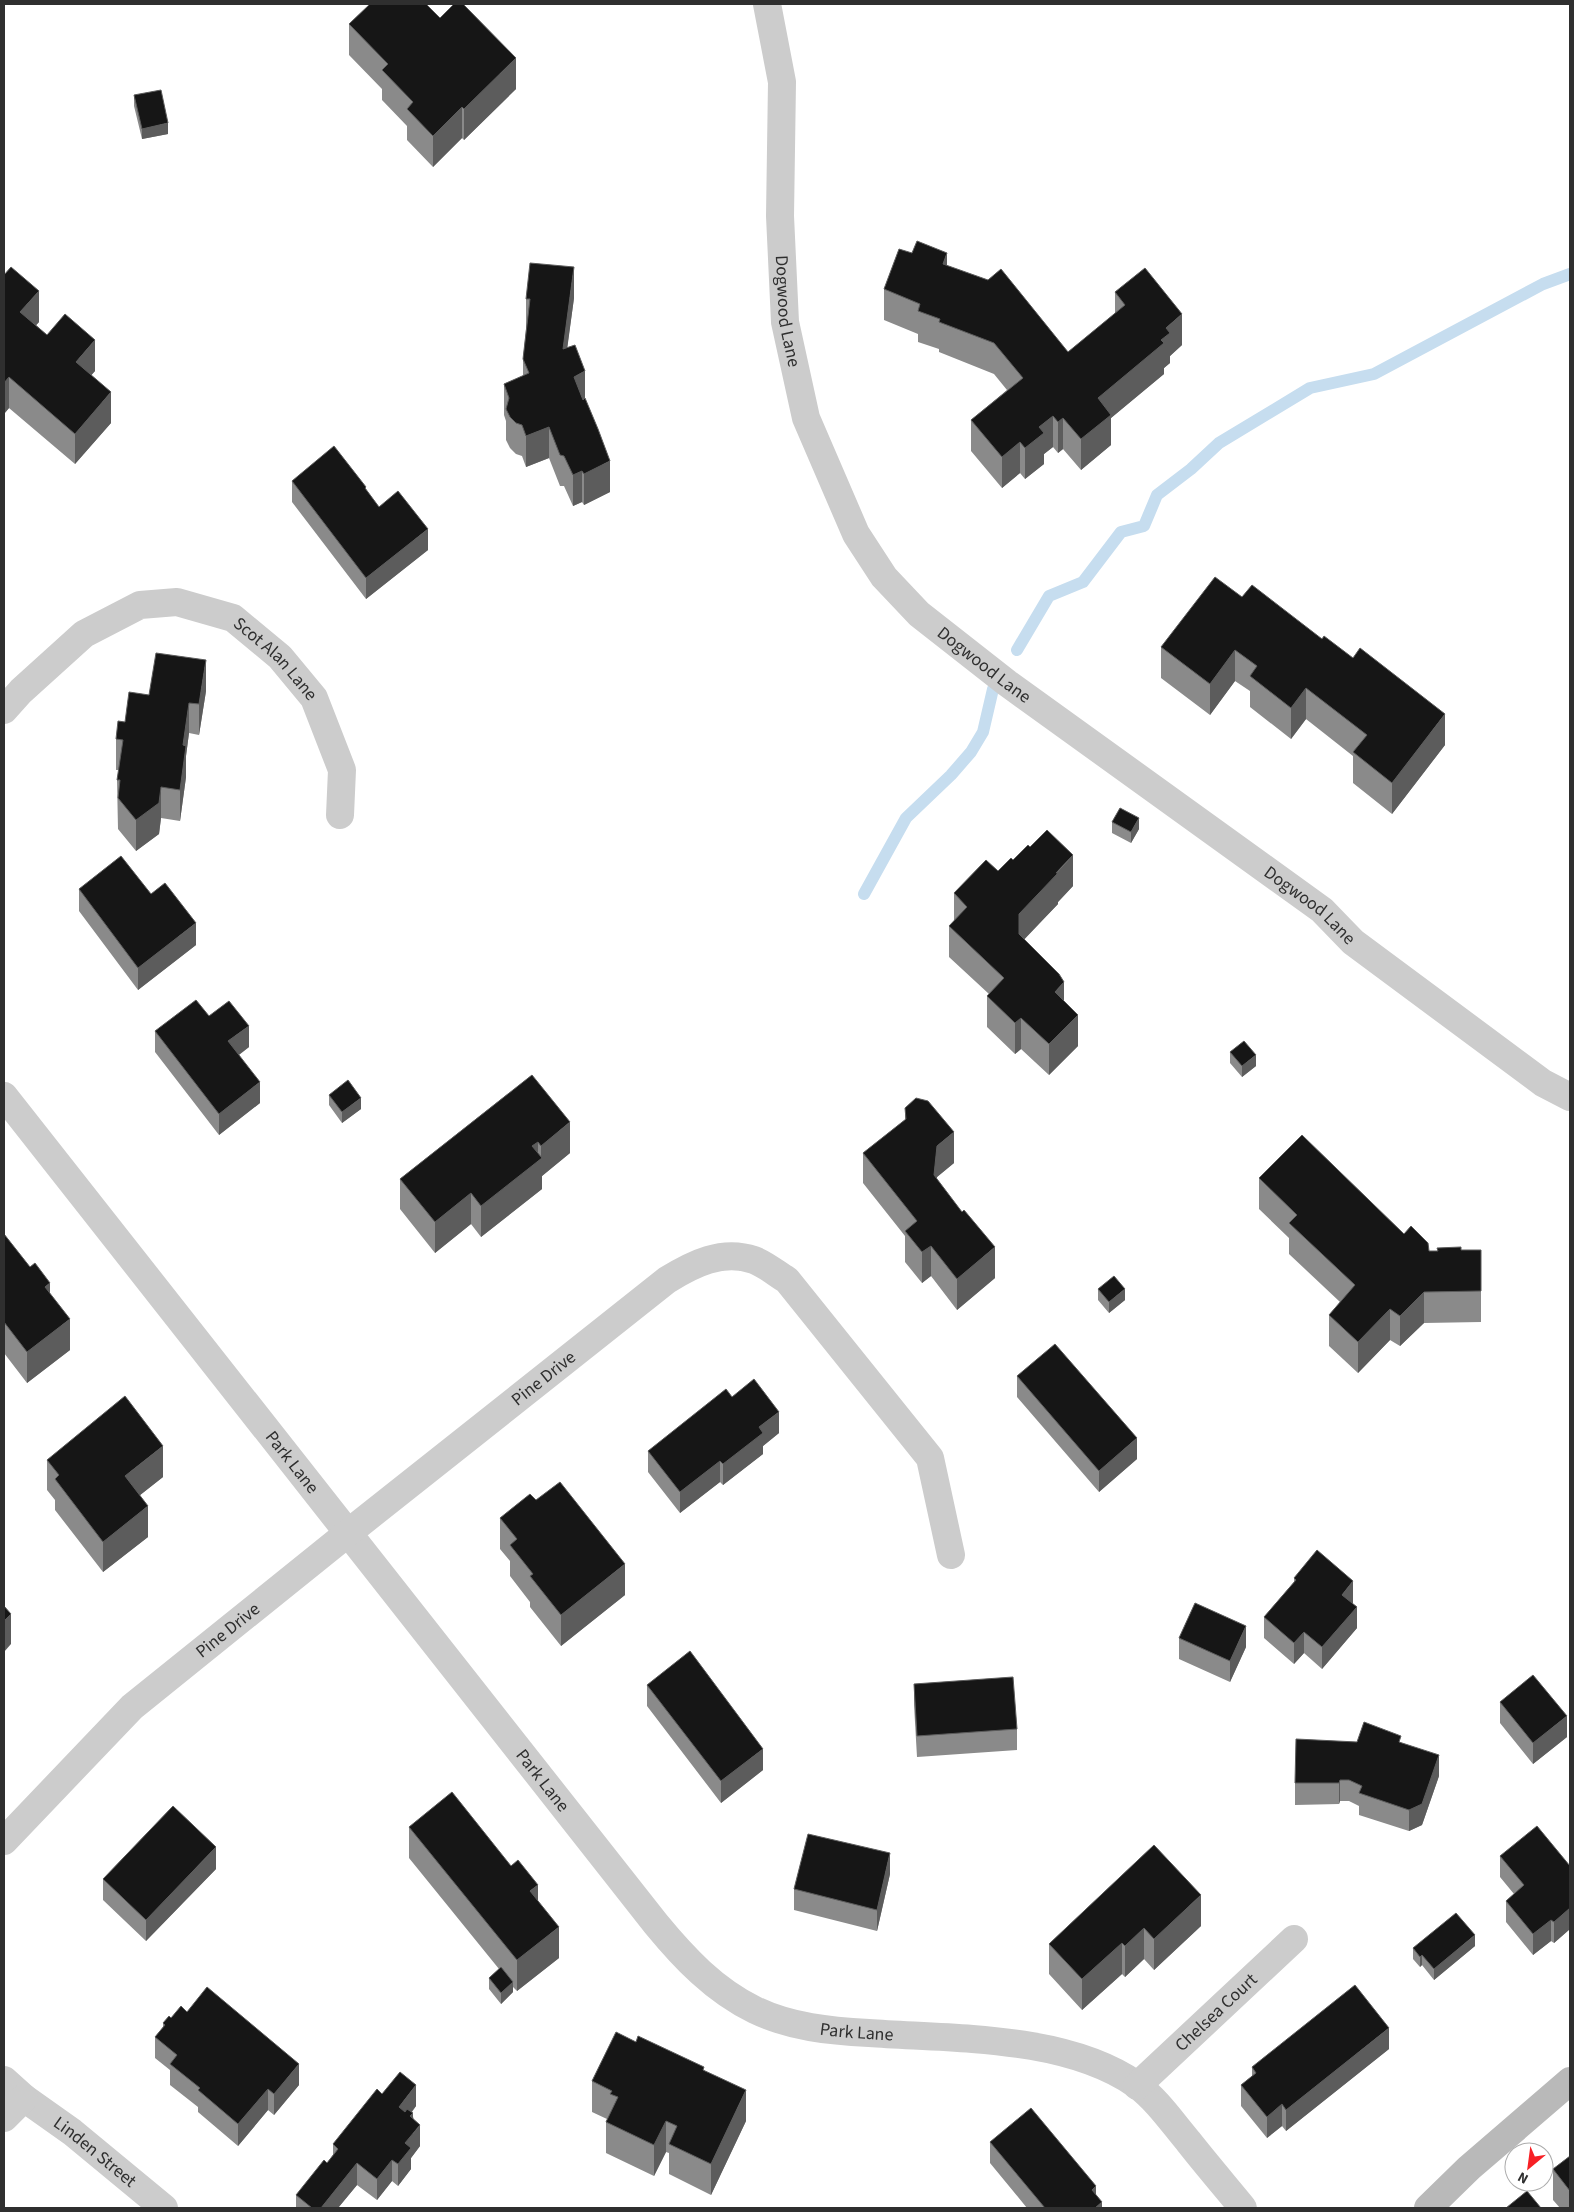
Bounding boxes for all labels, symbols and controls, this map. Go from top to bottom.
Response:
street label: Dogwood Lane [769,255,807,369]
street label: Scot Alan Lane [228,611,324,706]
street label: Dogwood Lane [932,620,1036,709]
street label: Dogwood Lane [1259,860,1361,950]
street label: Pine Drive [506,1345,581,1412]
street label: Park Lane [260,1425,325,1499]
street label: Pine Drive [190,1596,265,1664]
street label: Park Lane [510,1744,576,1817]
street label: Chelsea Court [1169,1967,1263,2057]
street label: Park Lane [818,2016,894,2047]
street label: Linden Street [48,2110,142,2193]
north arrow [1504,2142,1554,2192]
text: N [1514,2166,1532,2188]

